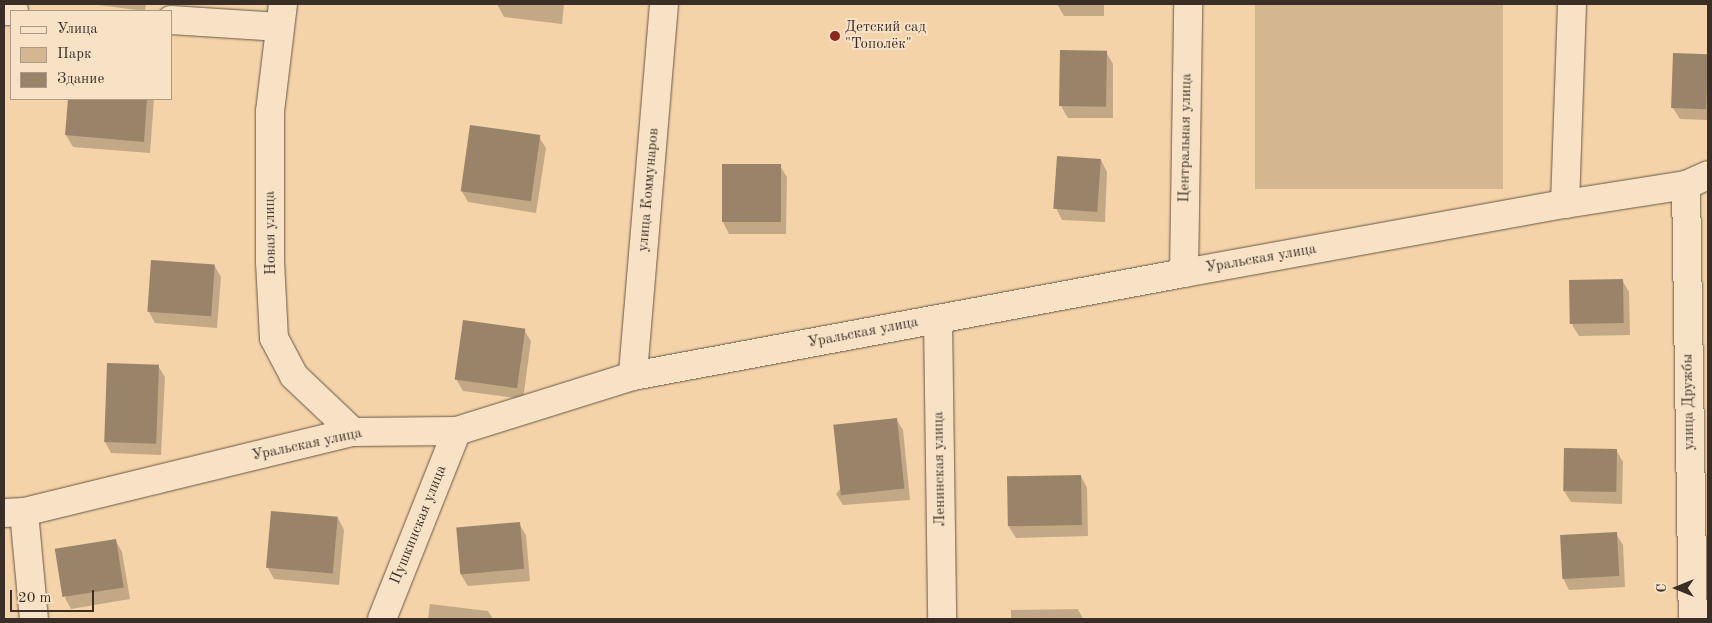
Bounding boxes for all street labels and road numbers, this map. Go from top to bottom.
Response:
street label: Центральная улица [1176,73,1196,203]
street label: улица Коммунаров [635,127,663,253]
street label: Новая улица [261,191,281,275]
street label: Уральская улица [1204,240,1318,278]
street label: Уральская улица [806,313,920,353]
street label: улица Дружбы [1679,354,1699,450]
street label: Ленинская улица [930,411,950,527]
street label: Уральская улица [250,425,364,465]
street label: Пушкинская улица [387,463,451,587]

